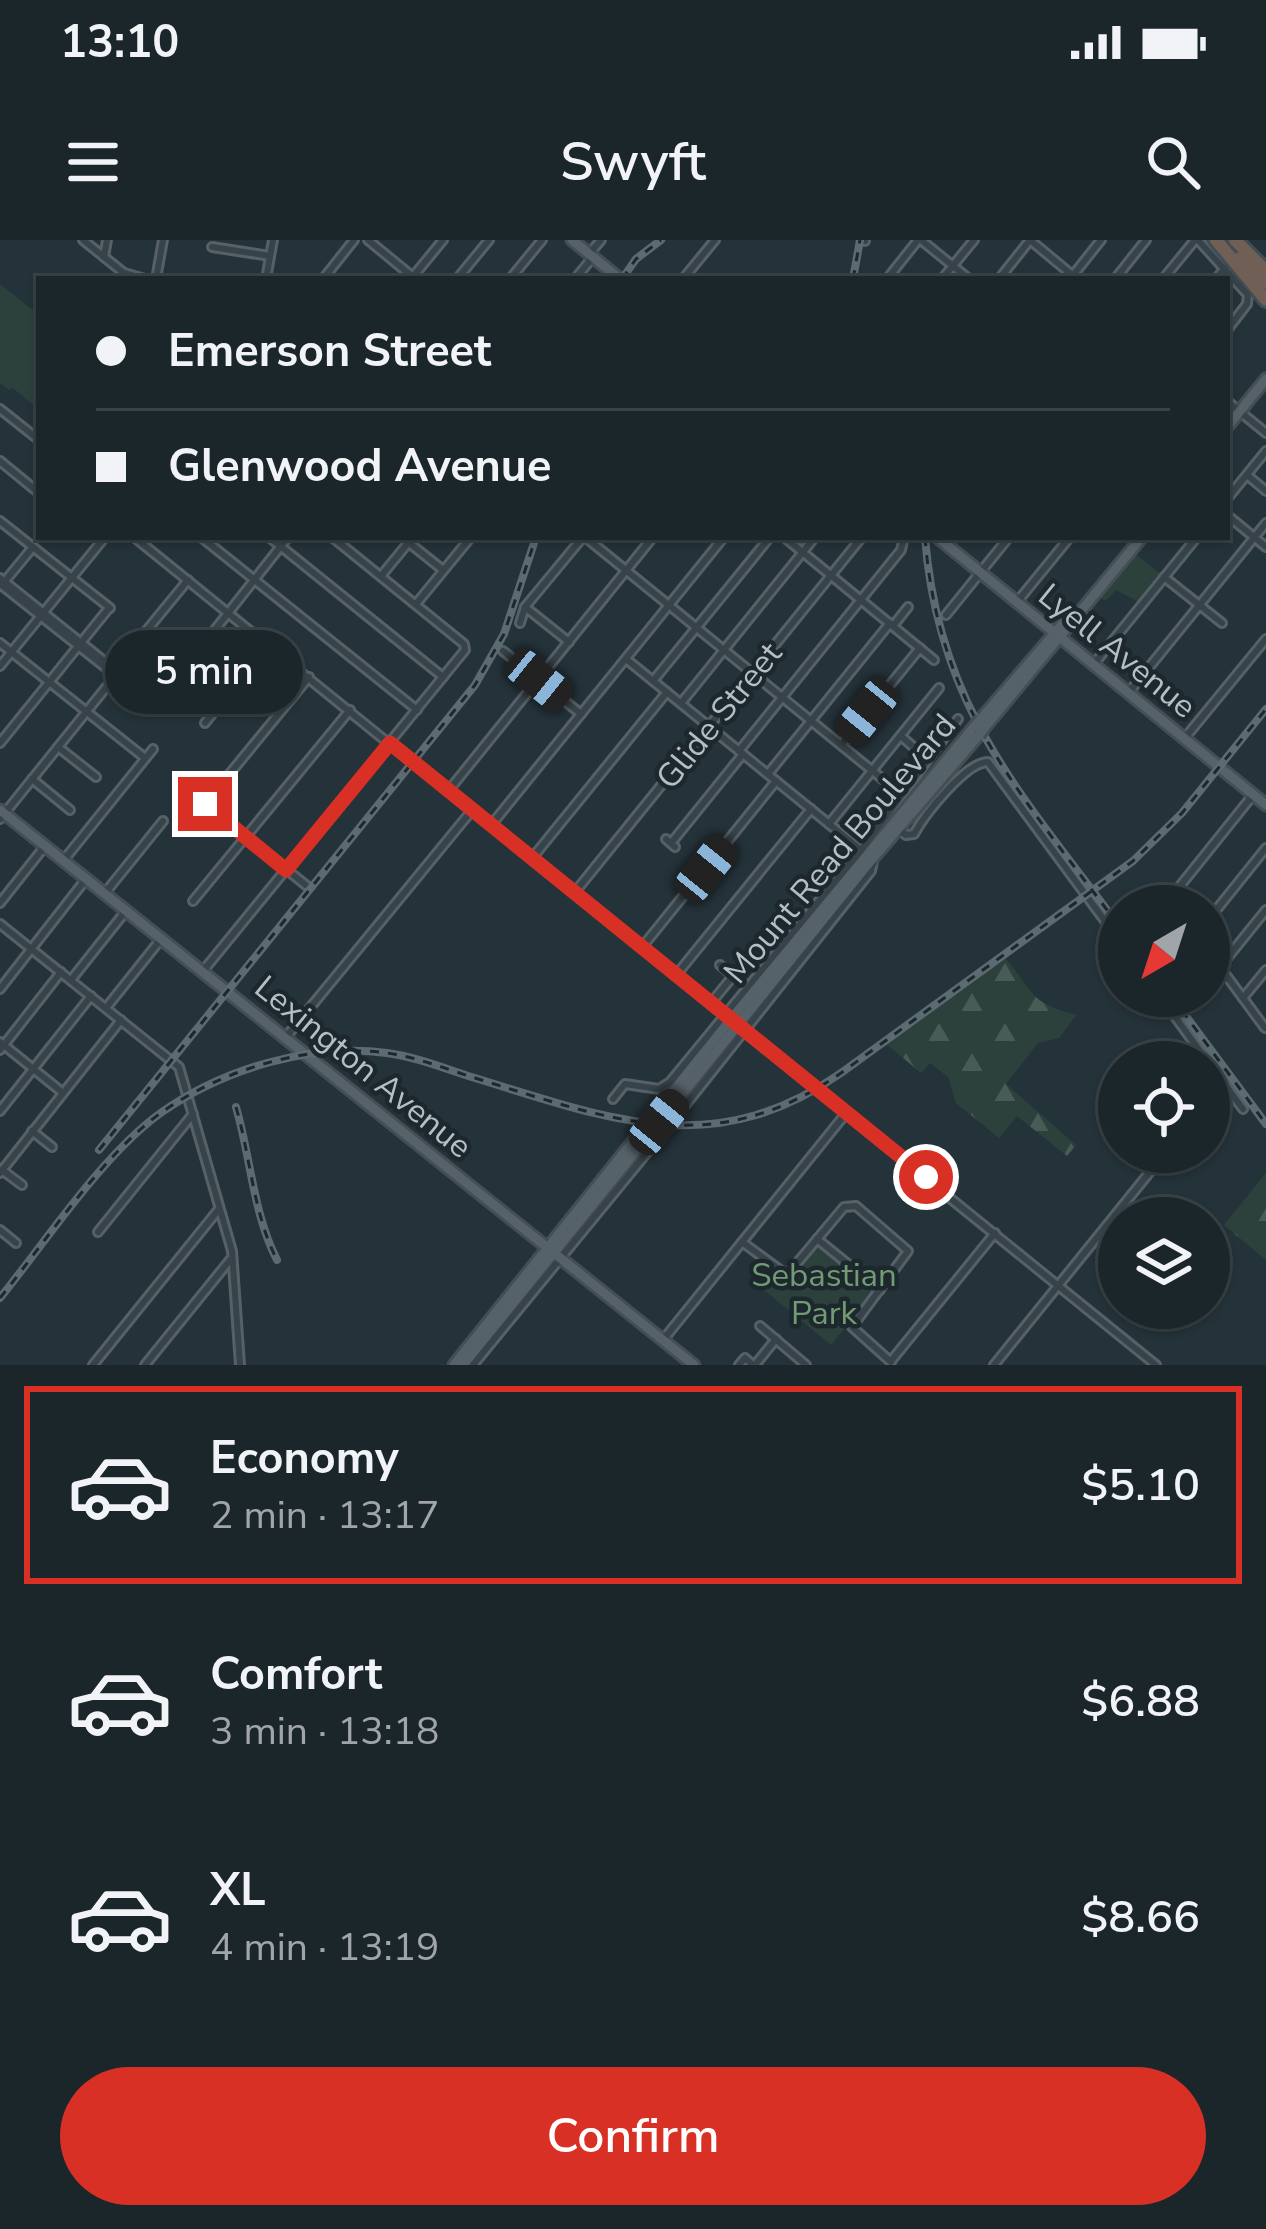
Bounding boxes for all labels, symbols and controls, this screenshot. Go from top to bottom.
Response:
text: 13:10 [60,12,179,73]
text: Swyft [560,125,706,199]
icon: menu [60,129,126,195]
icon: search [1140,129,1206,195]
text: Emerson Street [168,321,491,382]
text: Glenwood Avenue [168,436,551,497]
street label: Lyell Avenue [1029,574,1205,729]
callout: 5 min [106,630,304,714]
street label: Glide Street [646,633,793,799]
car [500,643,578,717]
text: 5 min [154,645,254,698]
car [830,673,904,751]
street label: Mount Read Boulevard [714,704,966,993]
route end [178,777,232,831]
car [669,830,743,908]
north arrow [1098,885,1230,1017]
map controls [1098,885,1230,1329]
street label: Lexington Avenue [245,966,481,1169]
button: locate [1098,1041,1230,1173]
car [622,1083,696,1161]
route start [899,1150,953,1204]
button: layers [1098,1197,1230,1329]
park label: Sebastian Park [751,1253,897,1336]
text: Economy [210,1428,399,1489]
icon: car [66,1431,174,1539]
text: $5.10 [1081,1455,1200,1516]
text: 2 min · 13:17 [210,1489,439,1542]
text: Comfort [210,1644,382,1705]
icon: car [66,1647,174,1755]
text: $6.88 [1081,1671,1200,1732]
text: 3 min · 13:18 [210,1705,439,1758]
text: XL [210,1860,266,1921]
icon: car [66,1863,174,1971]
text: $8.66 [1081,1887,1200,1948]
text: 4 min · 13:19 [210,1921,439,1974]
button: Confirm [60,2067,1206,2205]

